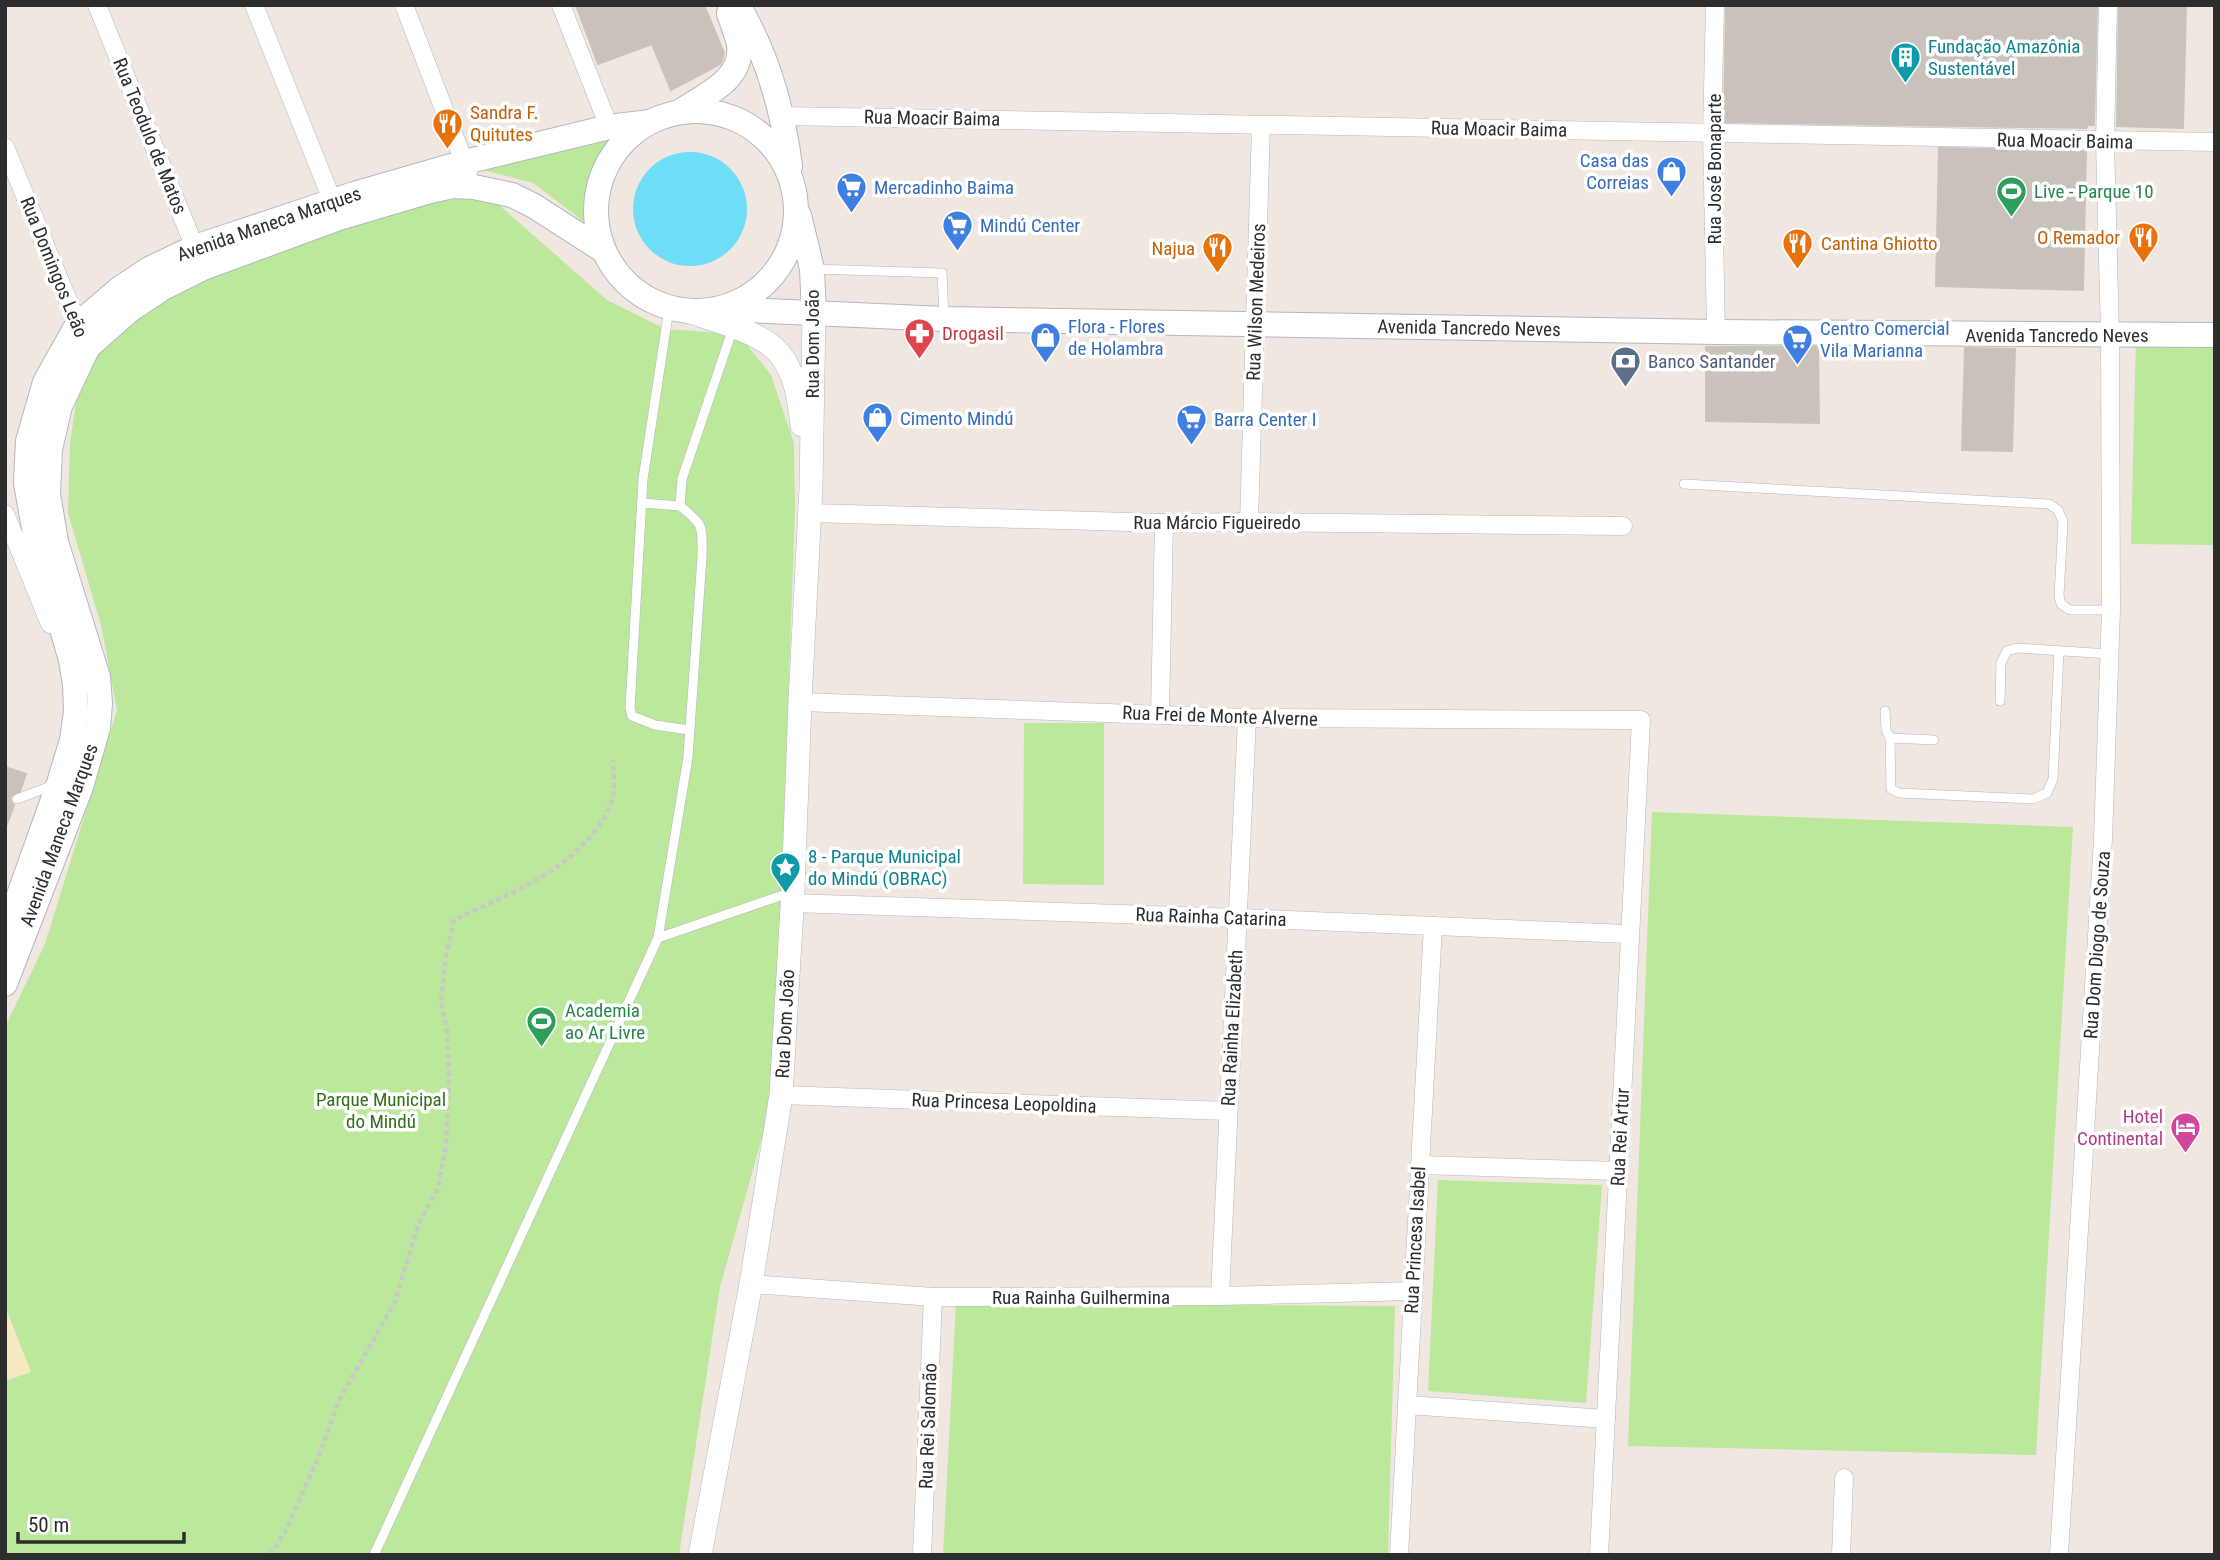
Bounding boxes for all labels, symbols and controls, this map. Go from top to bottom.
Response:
place label: Fundação Amazônia Sustentável [1928,35,2080,80]
building icon: Fundação Amazônia Sustentável [1888,40,1922,84]
street label: Rua Teodulo de Matos [108,55,192,217]
street label: Rua José Bonaparte [1703,93,1726,244]
place label: Sandra F. Quitutes [470,101,538,146]
street label: Rua Moacir Baima [864,105,1000,131]
restaurant icon: Sandra F. Quitutes [430,106,464,150]
street label: Rua Moacir Baima [1431,116,1567,142]
street label: Rua Moacir Baima [1997,128,2133,154]
place label: Casa das Correias [1580,149,1649,194]
shop icon: Casa das Correias [1655,154,1689,198]
supermarket icon: Mercadinho Baima [834,170,868,214]
sports icon: Live - Parque 10 [1994,174,2028,218]
place label: Mercadinho Baima [874,176,1014,199]
place label: Live - Parque 10 [2034,180,2154,203]
street label: Avenida Maneca Marques [174,182,364,266]
street label: Rua Domingos Leão [15,193,93,341]
supermarket icon: Mindú Center [940,208,974,252]
place label: Mindú Center [980,214,1080,237]
restaurant icon: O Remador [2126,220,2160,264]
street label: Rua Wilson Medeiros [1242,223,1270,381]
restaurant icon: Cantina Ghiotto [1781,226,1815,270]
place label: O Remador [2037,226,2120,249]
restaurant icon: Najua [1201,231,1235,275]
place label: Cantina Ghiotto [1821,232,1938,255]
place label: Najua [1152,237,1195,260]
street label: Rua Dom João [801,289,824,399]
place label: Flora - Flores de Holambra [1068,315,1165,360]
street label: Avenida Tancredo Neves [1377,315,1561,341]
pharmacy icon: Drogasil [902,316,936,360]
place label: Centro Comercial Vila Marianna [1820,317,1950,362]
shop icon: Flora - Flores de Holambra [1028,320,1062,364]
place label: Drogasil [942,322,1004,345]
supermarket icon: Centro Comercial Vila Marianna [1780,322,1814,366]
street label: Avenida Tancredo Neves [1965,324,2149,347]
bank icon: Banco Santander [1608,344,1642,388]
place label: Banco Santander [1648,350,1776,373]
shop icon: Cimento Mindú [860,401,894,445]
supermarket icon: Barra Center I [1174,402,1208,446]
place label: Cimento Mindú [900,407,1013,430]
place label: Barra Center I [1214,408,1316,431]
street label: Rua Márcio Figueiredo [1133,511,1301,534]
street label: Rua Frei de Monte Alverne [1122,701,1318,731]
street label: Avenida Maneca Marques [15,740,103,930]
place label: 8 - Parque Municipal do Mindú (OBRAC) [808,845,961,890]
place icon: 8 - Parque Municipal do Mindú (OBRAC) [768,850,802,894]
street label: Rua Dom Diogo de Souza [2079,850,2115,1040]
street label: Rua Rainha Catarina [1135,903,1287,931]
street label: Rua Rainha Elizabeth [1216,949,1248,1107]
street label: Rua Dom João [771,969,799,1079]
place label: Academia ao Ar Livre [565,999,645,1044]
sports icon: Academia ao Ar Livre [525,1004,559,1048]
street label: Rua Rei Artur [1606,1087,1634,1187]
park label: Parque Municipal do Mindú [316,1088,446,1133]
street label: Rua Princesa Leopoldina [911,1088,1097,1118]
place label: Hotel Continental [2077,1105,2163,1150]
hotel icon: Hotel Continental [2169,1110,2203,1154]
street label: Rua Princesa Isabel [1400,1166,1430,1314]
street label: Rua Rainha Guilhermina [992,1286,1170,1309]
street label: Rua Rei Salomão [914,1363,942,1489]
scale bar [18,1500,184,1544]
text: 50 m [28,1513,69,1537]

